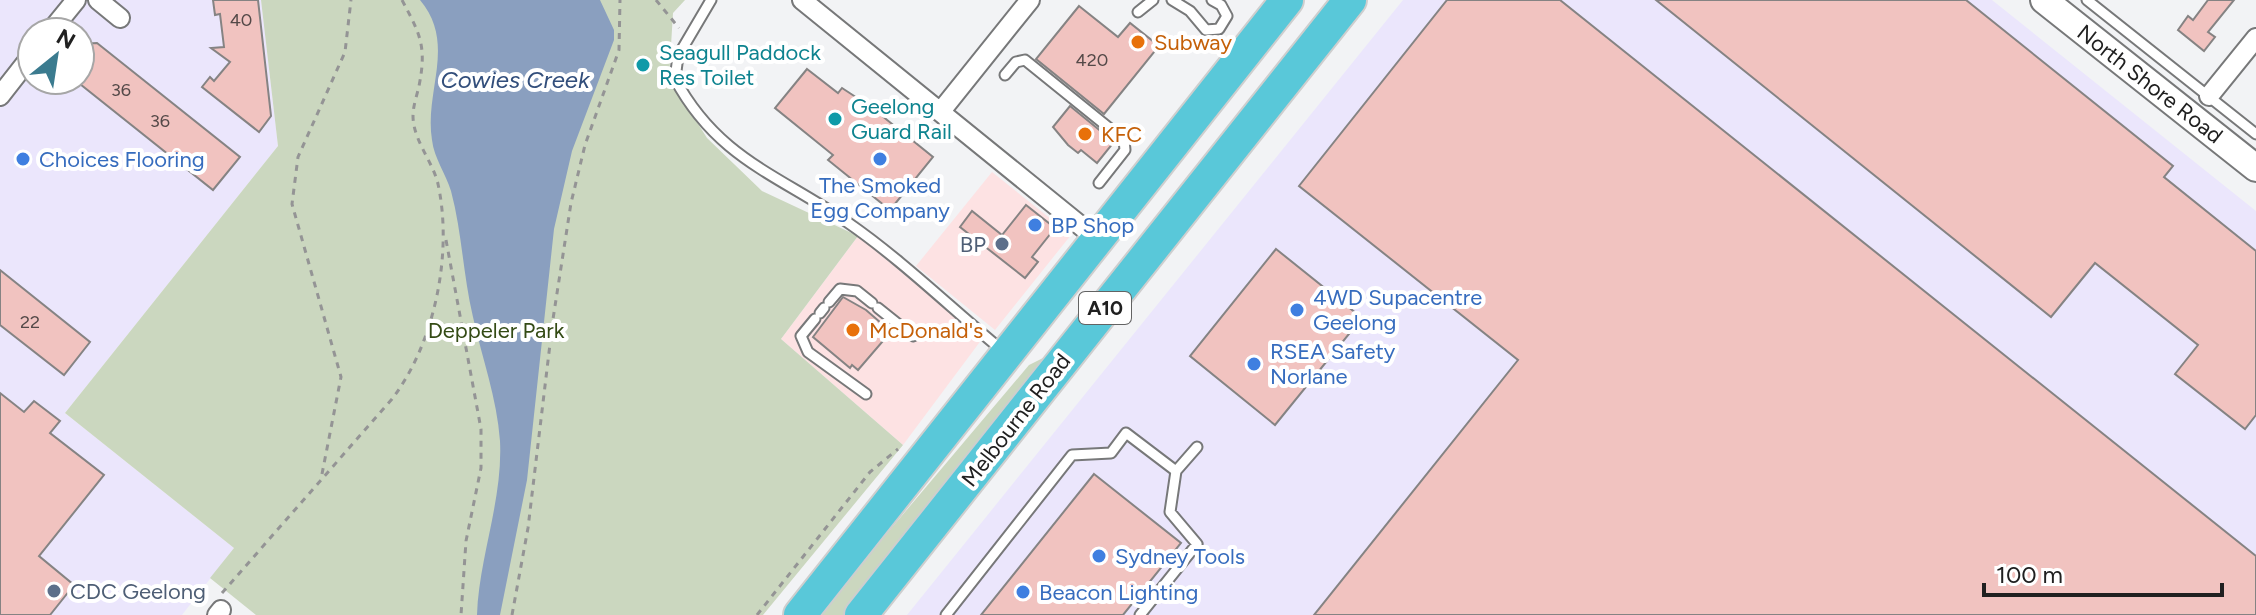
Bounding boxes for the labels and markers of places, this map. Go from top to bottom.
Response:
place label: Subway [1154,29,1232,56]
marker: Subway [1129,33,1147,51]
place label: Seagull Paddock Res Toilet [659,39,821,91]
marker: Seagull Paddock Res Toilet [634,56,652,74]
place label: Geelong Guard Rail [851,93,952,145]
marker: Geelong Guard Rail [826,110,844,128]
place label: KFC [1101,121,1142,148]
marker: KFC [1076,125,1094,143]
place label: Choices Flooring [39,146,205,173]
marker: Choices Flooring [14,150,32,168]
marker: The Smoked Egg Company [871,150,889,168]
place label: The Smoked Egg Company [810,172,950,224]
place label: BP Shop [1051,212,1134,239]
marker: BP Shop [1026,216,1044,234]
place label: BP [960,231,986,258]
marker: BP [993,235,1011,253]
place label: 4WD Supacentre Geelong [1313,284,1482,336]
marker: 4WD Supacentre Geelong [1288,301,1306,319]
place label: McDonald's [869,317,983,344]
marker: McDonald's [844,321,862,339]
place label: RSEA Safety Norlane [1270,338,1396,390]
marker: RSEA Safety Norlane [1245,355,1263,373]
place label: Sydney Tools [1115,543,1245,570]
marker: Sydney Tools [1090,547,1108,565]
place label: CDC Geelong [70,578,206,605]
place label: Beacon Lighting [1039,579,1198,606]
marker: CDC Geelong [45,582,63,600]
marker: Beacon Lighting [1014,583,1032,601]

